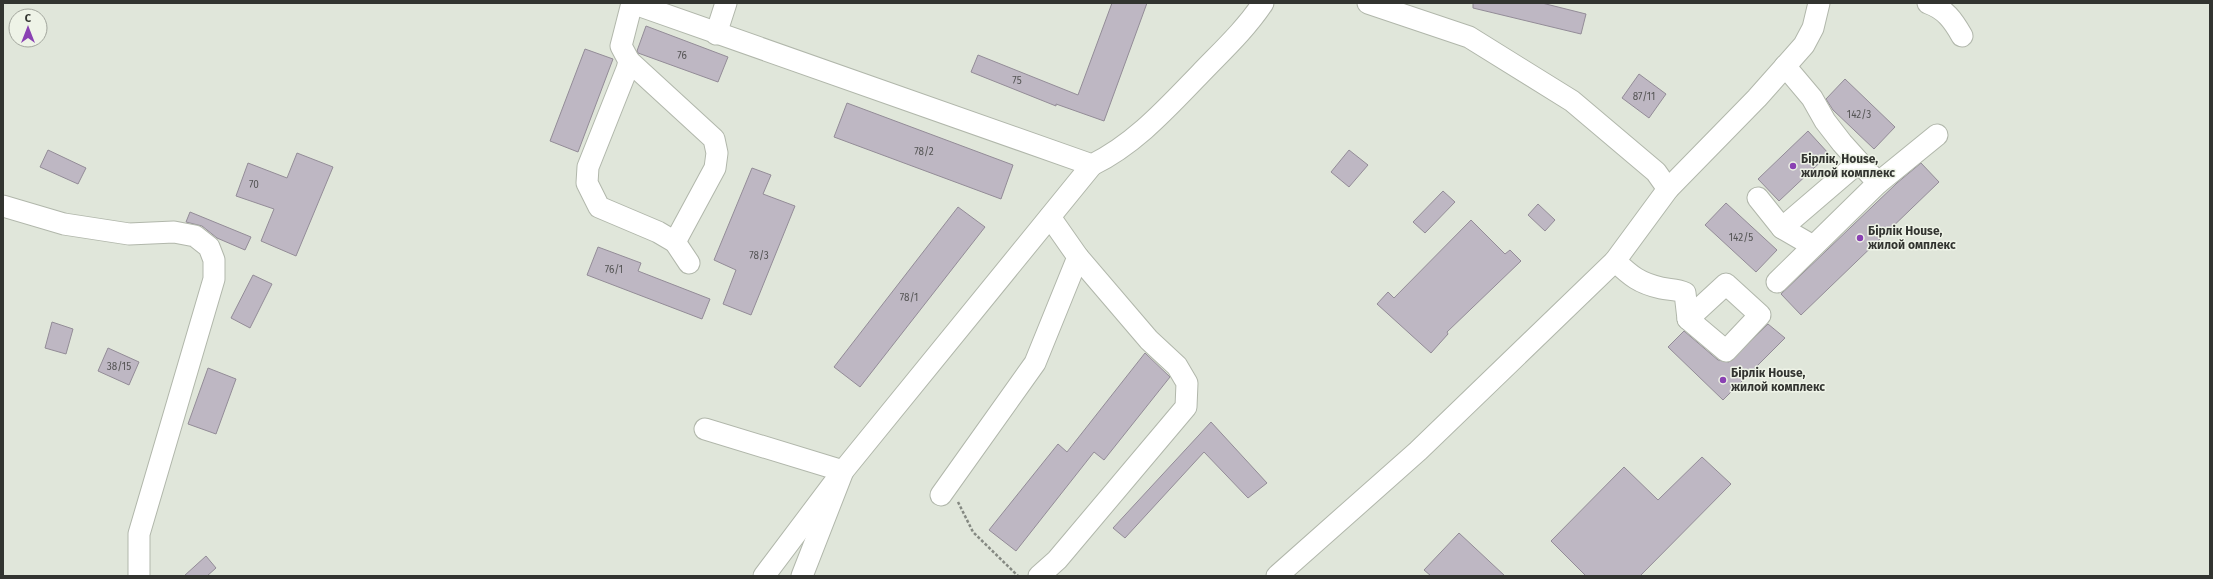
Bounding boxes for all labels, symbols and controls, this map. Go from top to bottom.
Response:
north arrow [8,8,48,48]
text: С [25,12,32,25]
house number: 76 [677,50,687,62]
house number: 75 [1012,75,1022,87]
house number: 87/11 [1633,91,1655,103]
house number: 142/3 [1847,109,1871,121]
house number: 78/2 [914,146,934,158]
place label: Бірлік, House, жилой комплекс [1801,152,1895,180]
marker: Бірлік, House, жилой комплекс [1788,161,1798,171]
house number: 70 [249,179,259,191]
place label: Бірлік House, жилой омплекс [1868,224,1956,252]
house number: 142/5 [1729,232,1753,244]
marker: Бірлік House, жилой омплекс [1855,233,1865,243]
house number: 78/3 [749,250,769,262]
house number: 76/1 [605,264,623,276]
house number: 78/1 [900,292,918,304]
house number: 38/15 [107,361,131,373]
place label: Бірлік House, жилой комплекс [1731,366,1825,394]
marker: Бірлік House, жилой комплекс [1718,375,1728,385]

